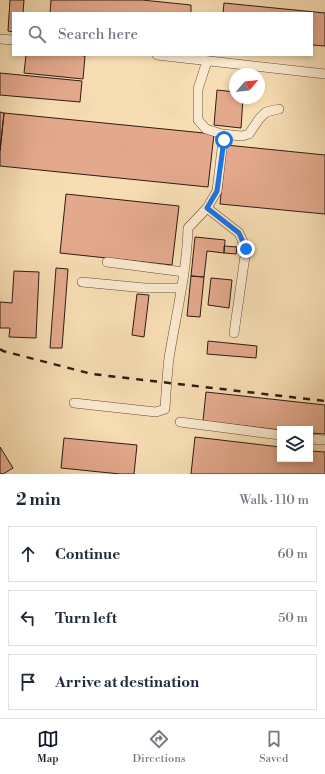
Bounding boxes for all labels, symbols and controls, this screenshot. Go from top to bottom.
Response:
search box [12,12,313,56]
icon: search [26,23,48,45]
text: Search here [58,25,138,44]
north arrow [229,68,265,104]
route start [215,131,233,149]
route end [237,240,255,258]
map controls [277,426,313,462]
button: layers [277,426,313,462]
text: 2 min [16,489,61,511]
text: Walk · 110 m [239,492,309,508]
icon: ahead [17,543,39,565]
text: Continue [55,545,120,564]
text: 60 m [277,546,308,562]
icon: left [17,607,39,629]
text: Turn left [55,609,117,628]
text: 50 m [278,610,308,626]
icon: arrive [17,671,39,693]
text: Arrive at destination [55,673,199,692]
tab: Map [37,728,59,766]
tab: Directions [133,728,186,766]
tab: Saved [259,728,288,766]

